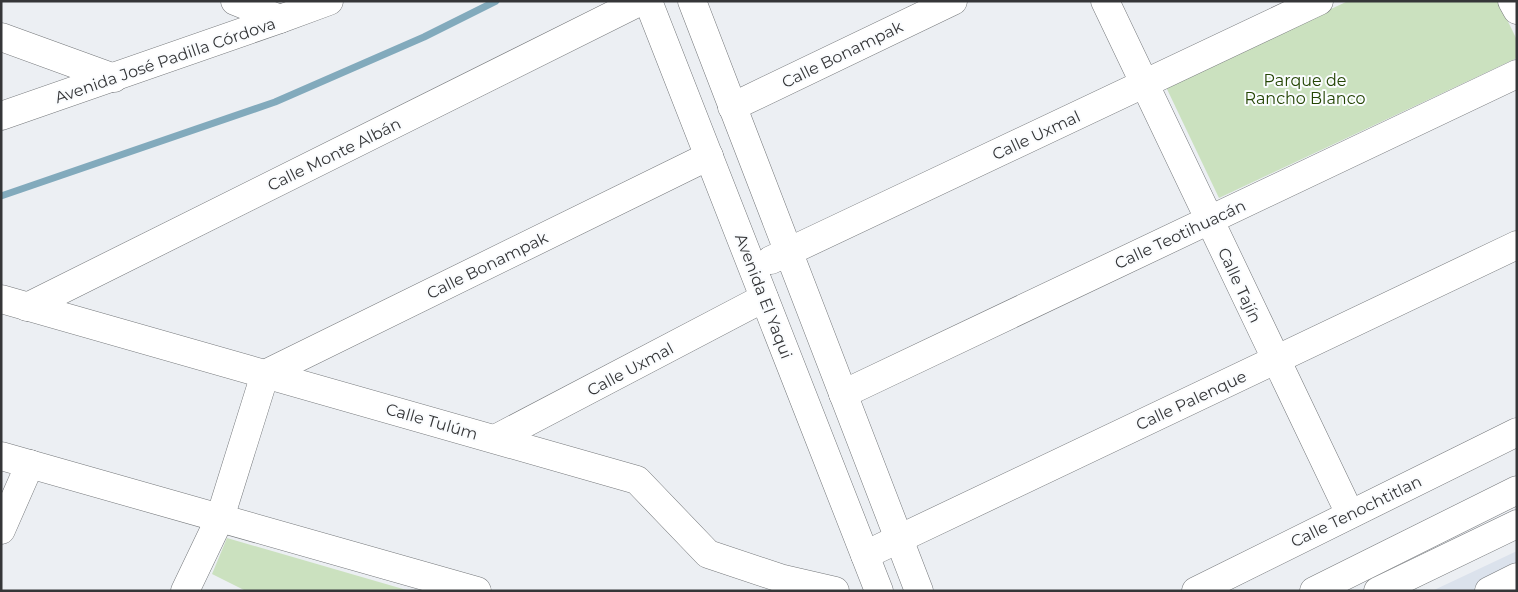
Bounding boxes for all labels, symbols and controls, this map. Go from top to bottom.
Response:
street label: Avenida José Padilla Córdova [52,14,278,107]
street label: Calle Bonampak [779,17,906,92]
park label: Parque de Rancho Blanco [1244,71,1366,108]
street label: Calle Uxmal [989,107,1083,164]
street label: Calle Monte Albán [264,114,404,195]
street label: Calle Teotihuacán [1112,196,1249,273]
street label: Calle Bonampak [424,228,551,303]
street label: Avenida El Yaqui [731,231,796,361]
street label: Calle Tajín [1214,245,1265,326]
street label: Calle Uxmal [584,339,677,400]
street label: Calle Palenque [1133,367,1250,434]
street label: Calle Tulúm [384,399,480,444]
street label: Calle Tenochtitlan [1288,471,1425,551]

